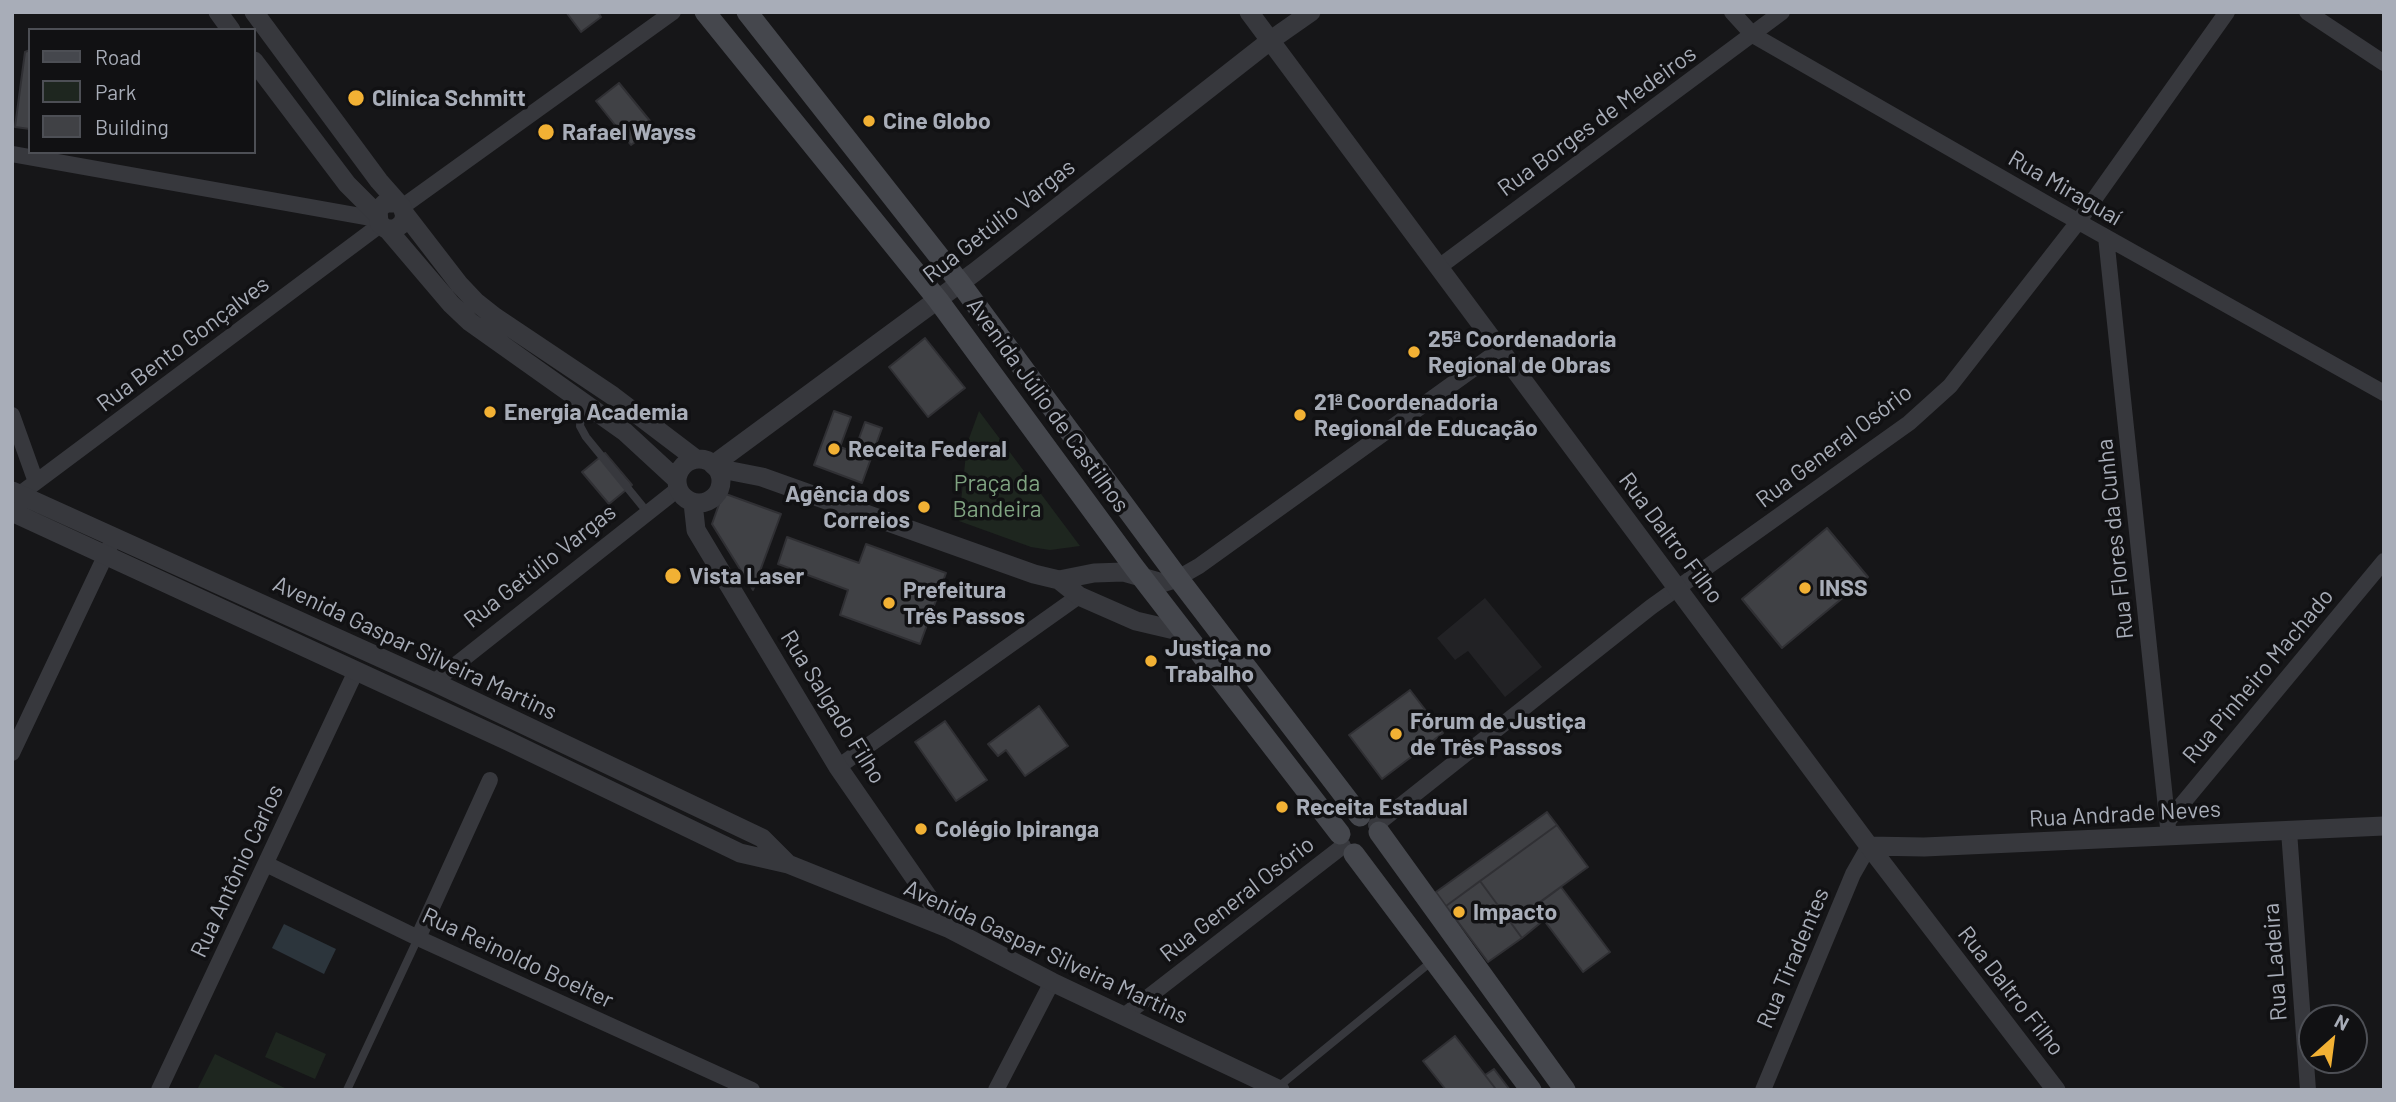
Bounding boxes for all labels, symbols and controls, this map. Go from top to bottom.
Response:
legend [28,28,256,154]
street label: Rua Borges de Medeiros [1492,40,1702,202]
text: Road [95,44,141,69]
text: Park [95,79,136,104]
place label: Clínica Schmitt [372,84,526,112]
marker: Clínica Schmitt [346,88,366,108]
place label: Cine Globo [883,107,991,135]
marker: Cine Globo [861,113,877,129]
text: Building [95,114,169,139]
place label: Rafael Wayss [562,118,696,146]
marker: Rafael Wayss [536,122,556,142]
street label: Rua Miraguaí [2003,144,2127,232]
street label: Rua Getúlio Vargas [917,153,1081,289]
street label: Rua Bento Gonçalves [91,270,275,418]
street label: Avenida Júlio de Castilhos [961,292,1135,518]
place label: 25ª Coordenadoria Regional de Obras [1428,325,1617,379]
marker: 25ª Coordenadoria Regional de Obras [1406,344,1422,360]
street label: Rua General Osório [1751,378,1917,514]
place label: 21ª Coordenadoria Regional de Educação [1314,388,1538,442]
place label: Energia Academia [504,398,689,426]
marker: Energia Academia [482,404,498,420]
marker: 21ª Coordenadoria Regional de Educação [1292,407,1308,423]
place label: Receita Federal [848,435,1007,463]
street label: Rua Flores da Cunha [2091,437,2139,641]
marker: Receita Federal [826,441,842,457]
street label: Rua Daltro Filho [1613,467,1729,609]
park label: Praça da Bandeira [952,469,1042,523]
place label: Agência dos Correios [785,480,910,534]
street label: Rua Getúlio Vargas [458,498,622,634]
marker: Agência dos Correios [916,499,932,515]
place label: Vista Laser [689,562,804,590]
marker: Vista Laser [663,566,683,586]
street label: Avenida Gaspar Silveira Martins [269,570,561,726]
place label: INSS [1819,574,1868,602]
place label: Prefeitura Três Passos [903,576,1025,630]
marker: INSS [1797,580,1813,596]
street label: Rua Pinheiro Machado [2177,583,2339,769]
marker: Prefeitura Três Passos [881,595,897,611]
street label: Rua Salgado Filho [775,625,891,789]
place label: Justiça no Trabalho [1165,634,1271,688]
marker: Justiça no Trabalho [1143,653,1159,669]
place label: Fórum de Justiça de Três Passos [1410,707,1586,761]
marker: Fórum de Justiça de Três Passos [1388,726,1404,742]
street label: Rua Antônio Carlos [185,780,289,962]
place label: Receita Estadual [1296,793,1468,821]
street label: Rua Andrade Neves [2028,795,2222,833]
marker: Receita Estadual [1274,799,1290,815]
place label: Colégio Ipiranga [935,815,1099,843]
marker: Colégio Ipiranga [913,821,929,837]
street label: Rua General Osório [1154,830,1320,968]
street label: Avenida Gaspar Silveira Martins [900,874,1192,1030]
street label: Rua Tiradentes [1751,884,1835,1032]
place label: Impacto [1473,898,1557,926]
street label: Rua Reinoldo Boelter [418,902,618,1014]
street label: Rua Ladeira [2257,902,2293,1022]
marker: Impacto [1451,904,1467,920]
street label: Rua Daltro Filho [1952,921,2070,1061]
north arrow [2298,1004,2368,1074]
text: N [2331,1009,2353,1035]

